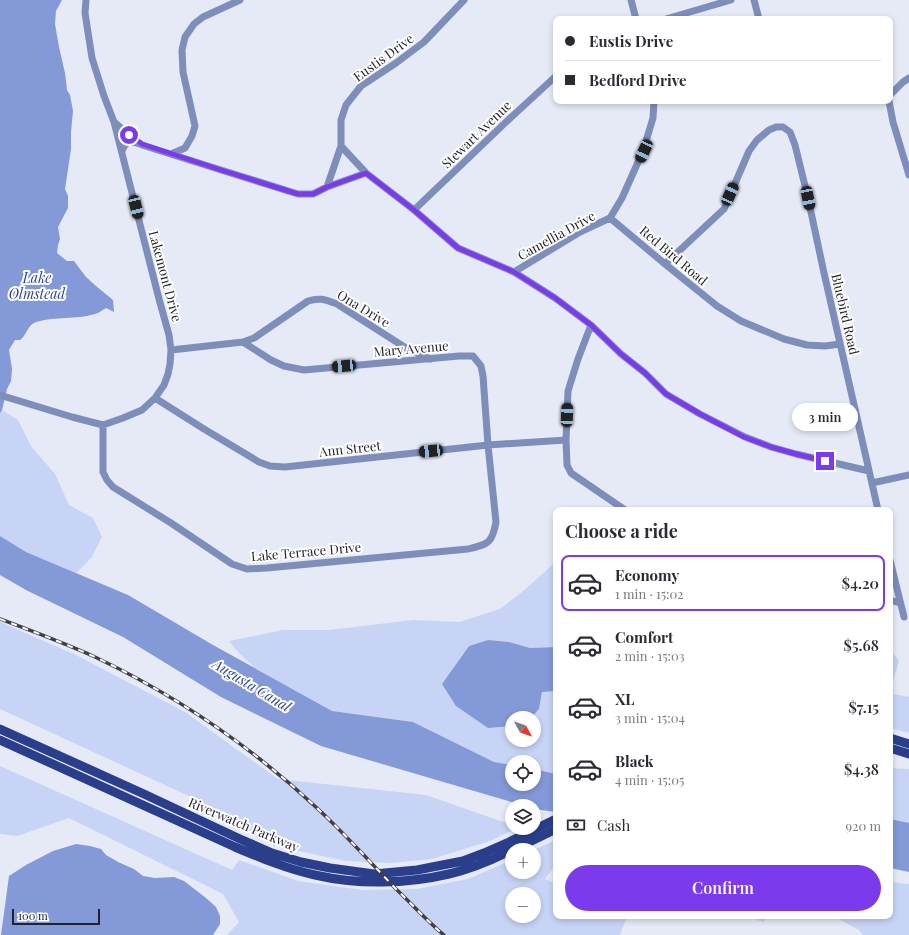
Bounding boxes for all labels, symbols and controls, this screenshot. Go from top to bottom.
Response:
street label: Eustis Drive [349,29,417,85]
text: Eustis Drive [589,31,673,51]
text: Bedford Drive [589,70,687,90]
street label: Stewart Avenue [438,96,515,172]
route start [120,126,138,144]
car [633,138,655,164]
car [720,181,740,207]
car [800,185,816,211]
car [127,194,145,220]
street label: Camellia Drive [514,206,598,263]
street label: Red Bird Road [637,222,712,289]
street label: Lakemont Drive [146,229,186,324]
water label: Lake Olmstead [9,268,66,303]
street label: Bluebird Road [828,272,864,357]
street label: Ona Drive [334,286,394,331]
street label: Mary Avenue [373,336,450,360]
car [332,359,356,373]
car [561,403,573,427]
callout: 3 min [792,403,858,431]
text: 3 min [809,408,841,425]
street label: Ann Street [317,436,382,460]
car [418,444,444,458]
route end [816,452,834,470]
text: Choose a ride [565,519,678,543]
street label: Lake Terrace Drive [250,538,362,564]
icon: car [567,565,603,601]
text: Economy [615,565,679,585]
text: $4.20 [842,573,879,593]
text: 1 min · 15:02 [615,585,684,602]
icon: car [567,627,603,663]
text: Comfort [615,627,673,647]
text: $5.68 [844,635,879,655]
text: 2 min · 15:03 [615,647,685,664]
water label: Augusta Canal [208,653,296,716]
icon: car [567,689,603,725]
text: XL [615,689,635,709]
text: $7.15 [848,697,879,717]
text: 3 min · 15:04 [615,709,685,726]
north arrow [505,711,541,747]
map controls [505,711,541,923]
icon: car [567,751,603,787]
text: Black [615,751,654,771]
button: locate [505,755,541,791]
text: $4.38 [844,759,879,779]
text: 4 min · 15:05 [615,771,684,788]
street label: Riverwatch Parkway [186,793,302,855]
button: layers [505,799,541,835]
icon: cash [565,814,587,836]
text: Cash [597,815,630,835]
text: 920 m [846,817,881,834]
button: + [505,843,541,879]
button: Confirm [565,865,881,911]
button: − [505,887,541,923]
scale bar [12,907,100,926]
text: 100 m [18,908,48,923]

